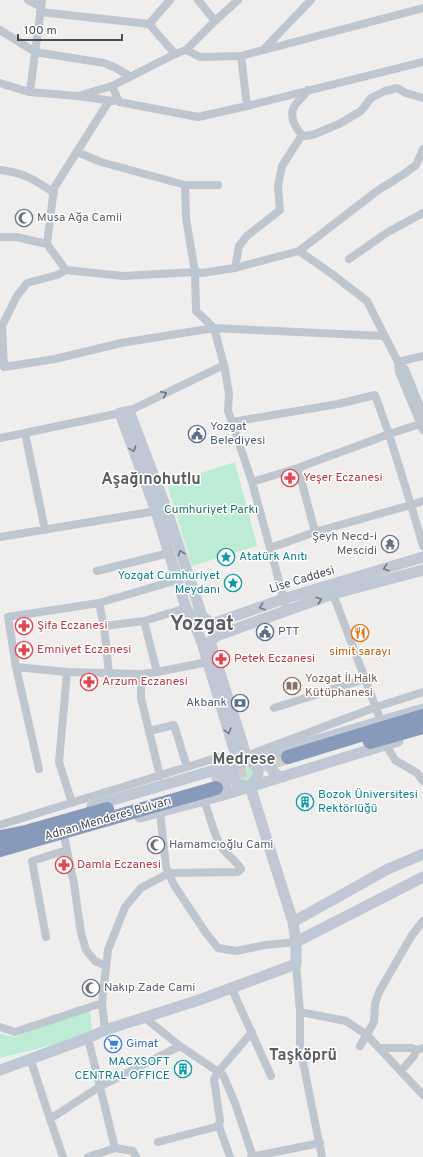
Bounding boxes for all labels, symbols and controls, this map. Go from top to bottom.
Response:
scale bar [18,16,122,42]
text: 100 m [24,23,57,39]
mosque icon: Musa Ağa Camii [14,208,34,228]
place label: Musa Ağa Camii [37,210,122,226]
one-way arrow [160,391,167,399]
place label: Yozgat Belediyesi [210,419,265,449]
public building icon: Yozgat Belediyesi [187,424,207,444]
one-way arrow [129,446,137,453]
pharmacy icon: Yeşer Eczanesi [280,468,300,488]
district label: Aşağınohutlu [101,470,201,490]
place label: Yeşer Eczanesi [303,470,383,486]
park label: Cumhuriyet Parkı [164,502,258,518]
place label: Şeyh Necd-i Mescidi [312,529,377,559]
temple icon: Şeyh Necd-i Mescidi [380,534,400,554]
place icon: Atatürk Anıtı [216,547,236,567]
place label: Atatürk Anıtı [239,549,307,565]
one-way arrow [177,550,186,557]
street label: Lise Caddesi [267,563,337,597]
one-way arrow [382,563,389,572]
place label: Yozgat Cumhuriyet Meydanı [117,568,220,598]
place icon: Yozgat Cumhuriyet Meydanı [223,573,243,593]
one-way arrow [315,596,322,604]
one-way arrow [258,602,265,611]
district label: Yozgat [170,612,234,638]
pharmacy icon: Şifa Eczanesi [14,616,34,636]
place label: Şifa Eczanesi [37,618,107,634]
public building icon: PTT [255,622,275,642]
restaurant icon: simit sarayı [350,623,370,643]
place label: PTT [278,624,300,640]
pharmacy icon: Emniyet Eczanesi [14,640,34,660]
place label: Emniyet Eczanesi [37,642,131,658]
place label: simit sarayı [329,644,391,660]
pharmacy icon: Petek Eczanesi [211,649,231,669]
place label: Petek Eczanesi [234,651,315,667]
place label: Yozgat İl Halk Kütüphanesi [305,671,378,701]
pharmacy icon: Arzum Eczanesi [79,672,99,692]
place label: Arzum Eczanesi [102,674,188,690]
library icon: Yozgat İl Halk Kütüphanesi [282,676,302,696]
bank icon: Akbank [230,693,250,713]
place label: Akbank [186,695,227,711]
one-way arrow [223,728,232,735]
district label: Medrese [212,750,276,770]
place label: Bozok Üniversitesi Rektörlüğü [318,787,418,817]
building icon: Bozok Üniversitesi Rektörlüğü [295,792,315,812]
street label: Adnan Menderes Bulvarı [43,793,173,845]
mosque icon: Hamamcıoğlu Cami [146,835,166,855]
place label: Hamamcıoğlu Cami [169,837,273,853]
pharmacy icon: Damla Eczanesi [54,855,74,875]
place label: Damla Eczanesi [77,857,161,873]
mosque icon: Nakıp Zade Cami [81,978,101,998]
place label: Nakıp Zade Cami [104,980,195,996]
supermarket icon: Gimat [103,1034,123,1054]
place label: Gimat [126,1036,158,1052]
district label: Taşköprü [269,1046,337,1066]
place label: MACXSOFT CENTRAL OFFICE [75,1054,170,1084]
building icon: MACXSOFT CENTRAL OFFICE [173,1059,193,1079]

